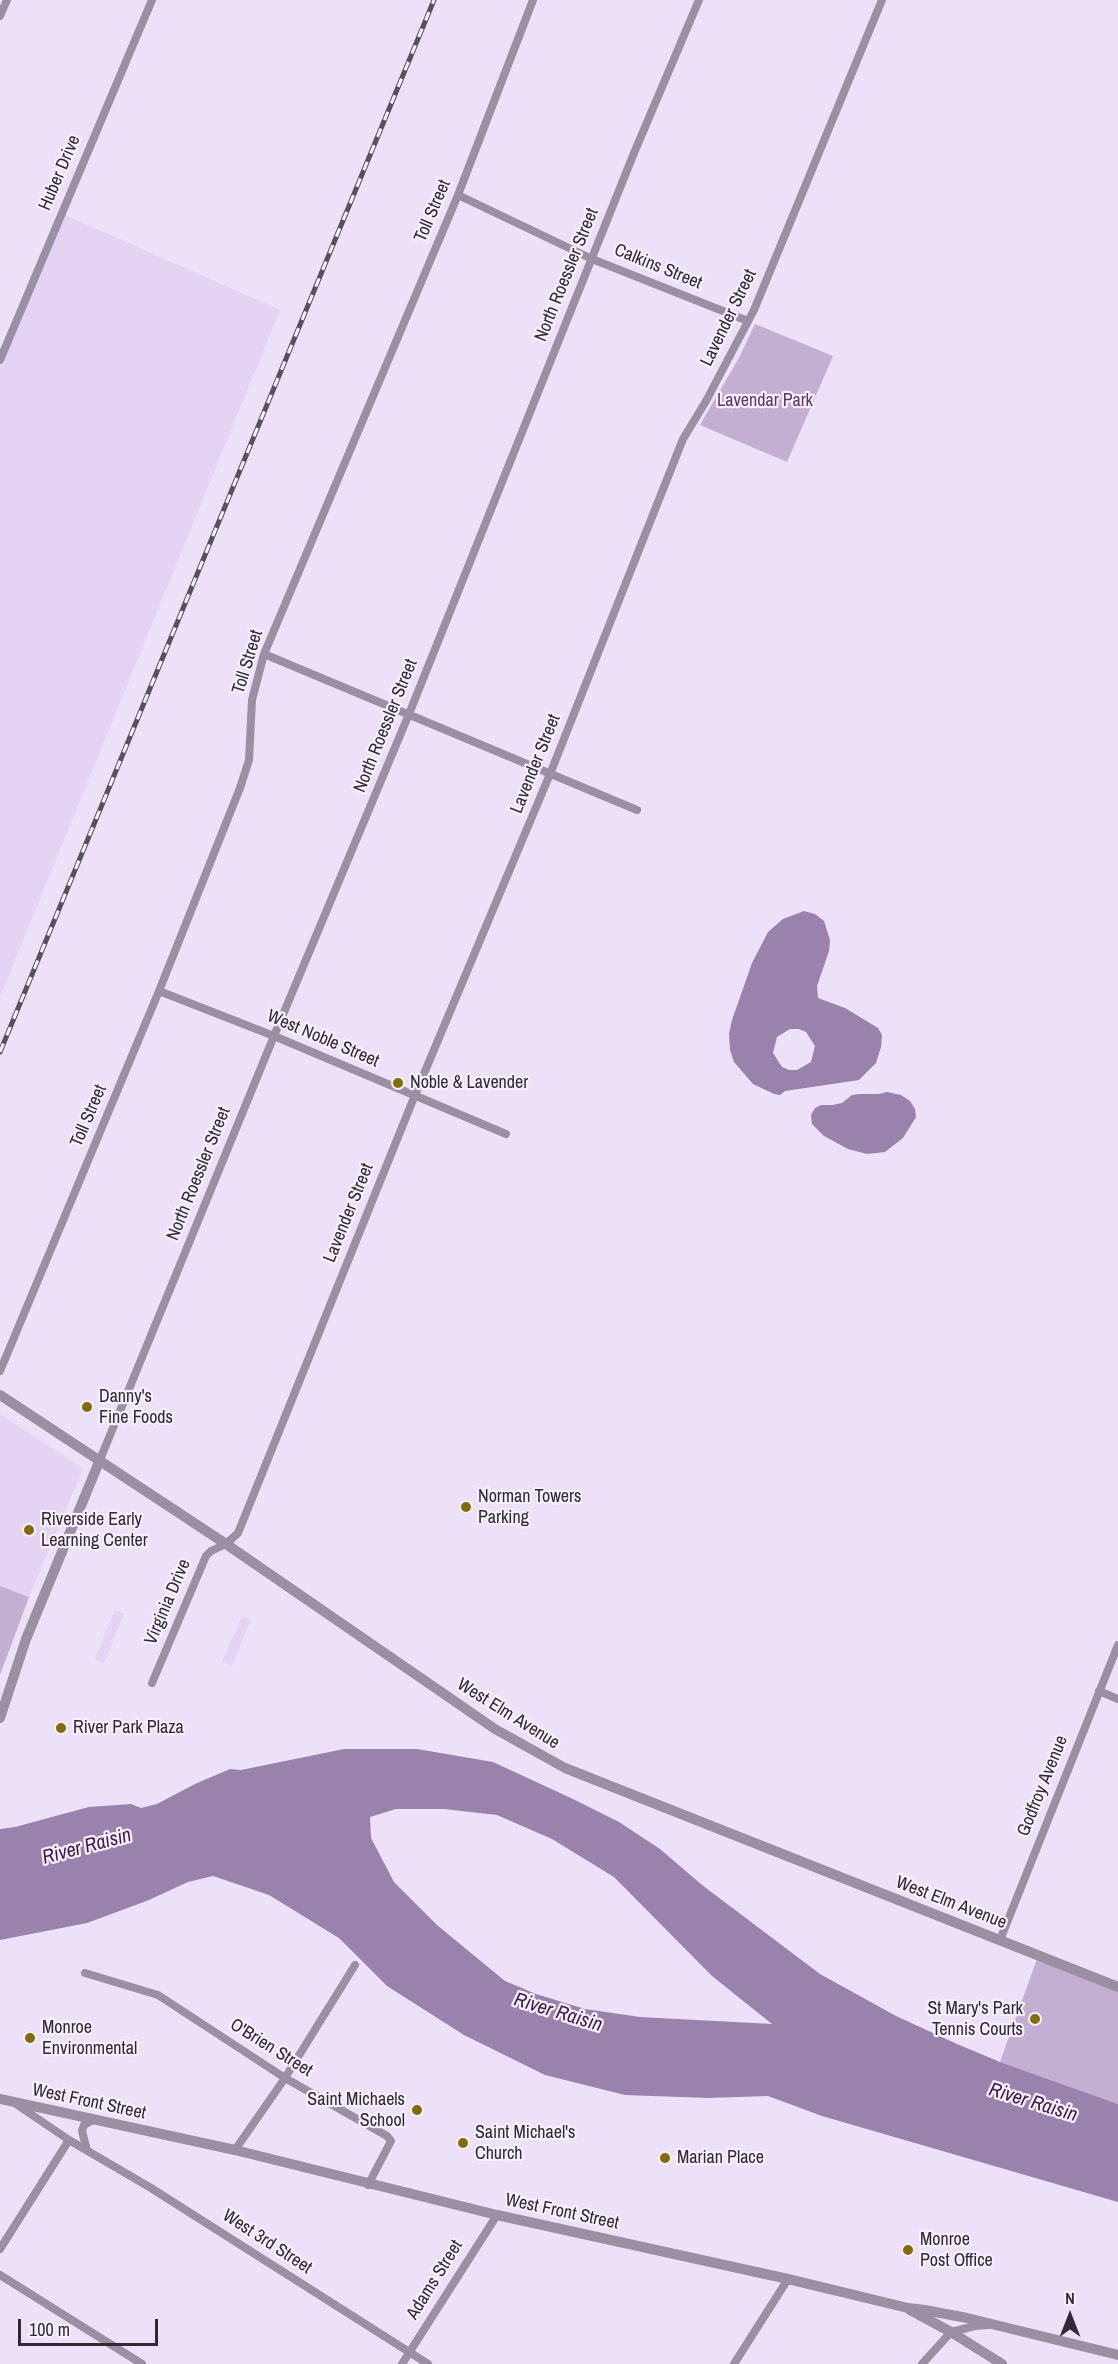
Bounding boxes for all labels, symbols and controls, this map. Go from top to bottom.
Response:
street label: Huber Drive [35,132,85,214]
street label: Toll Street [410,177,456,245]
street label: North Roessler Street [530,205,604,345]
street label: Calkins Street [611,240,705,294]
street label: Lavender Street [696,266,762,370]
park label: Lavendar Park [717,390,813,412]
street label: Toll Street [228,627,268,697]
street label: North Roessler Street [349,656,423,796]
street label: Lavender Street [506,711,566,817]
street label: West Noble Street [264,1006,382,1072]
place label: Noble & Lavender [410,1072,528,1094]
marker: Noble & Lavender [391,1076,405,1090]
street label: Toll Street [66,1082,112,1150]
street label: North Roessler Street [162,1104,236,1244]
street label: Lavender Street [319,1160,379,1266]
place label: Danny's Fine Foods [99,1386,173,1428]
marker: Danny's Fine Foods [80,1400,94,1414]
place label: Norman Towers Parking [478,1486,581,1528]
marker: Norman Towers Parking [459,1500,473,1514]
place label: Riverside Early Learning Center [41,1509,148,1552]
marker: Riverside Early Learning Center [22,1523,36,1537]
street label: Virginia Drive [140,1556,196,1648]
street label: West Elm Avenue [453,1674,563,1754]
place label: River Park Plaza [73,1717,184,1739]
marker: River Park Plaza [54,1721,68,1735]
street label: Godfroy Avenue [1013,1733,1073,1839]
water label: River Raisin [40,1824,134,1870]
street label: West Elm Avenue [893,1872,1009,1934]
water label: River Raisin [511,1988,605,2038]
place label: St Mary's Park Tennis Courts [927,1998,1023,2040]
marker: St Mary's Park Tennis Courts [1028,2012,1042,2026]
street label: O'Brien Street [226,2014,316,2082]
place label: Monroe Environmental [42,2017,137,2060]
marker: Monroe Environmental [23,2031,37,2045]
water label: River Raisin [986,2078,1080,2128]
street label: West Front Street [30,2079,148,2125]
place label: Saint Michaels School [307,2089,405,2132]
marker: Saint Michaels School [410,2103,424,2117]
place label: Saint Michael's Church [475,2122,575,2164]
marker: Saint Michael's Church [456,2136,470,2150]
place label: Marian Place [677,2147,764,2169]
marker: Marian Place [658,2151,672,2165]
street label: West Front Street [503,2189,621,2235]
street label: West 3rd Street [218,2205,316,2279]
place label: Monroe Post Office [920,2229,993,2272]
street label: Adams Street [402,2236,468,2324]
marker: Monroe Post Office [901,2243,915,2257]
north arrow [1040,2286,1100,2346]
text: N [1065,2287,1075,2309]
scale bar [21,2307,160,2345]
text: 100 m [29,2317,70,2342]

